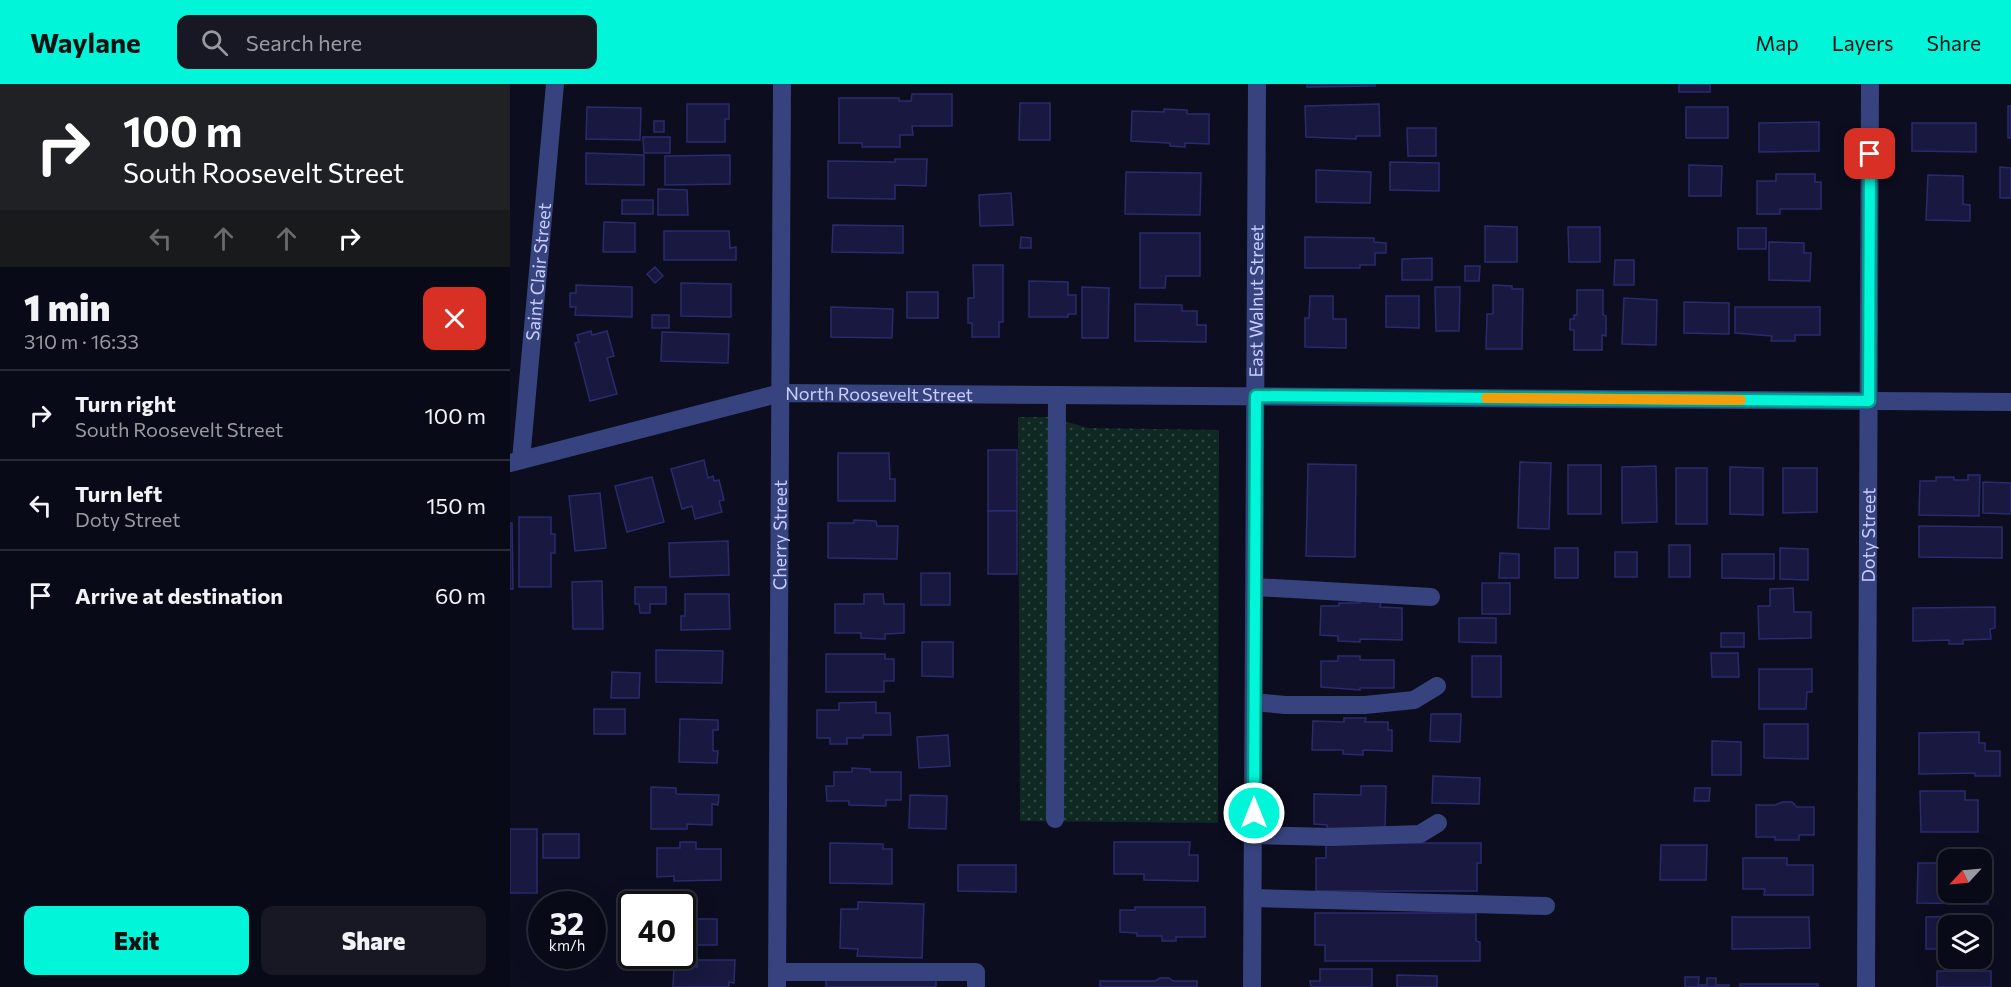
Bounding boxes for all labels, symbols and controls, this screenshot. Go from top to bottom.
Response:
search box [177,15,597,69]
text: Waylane [30,25,141,59]
icon: search [198,26,231,59]
text: Search here [246,29,362,56]
text: Map [1755,30,1799,55]
text: Layers [1832,30,1894,55]
text: Share [1927,30,1981,55]
text: 100 m [123,104,243,156]
icon: right [24,108,102,186]
pin [1844,128,1895,179]
icon: arrive [1853,137,1886,170]
text: South Roosevelt Street [123,156,404,189]
street label: Saint Clair Street [521,202,555,342]
icon: left [144,222,177,255]
icon: ahead [207,222,240,255]
icon: ahead [270,222,303,255]
icon: right [333,222,366,255]
street label: East Walnut Street [1244,225,1267,377]
text: 1 min [24,284,110,328]
button: close [423,287,486,350]
text: 310 m · 16:33 [24,329,139,353]
street label: North Roosevelt Street [785,382,973,405]
text: Turn right [75,390,176,417]
icon: right [24,399,57,432]
text: 100 m [424,402,486,429]
text: South Roosevelt Street [75,417,283,441]
text: Turn left [75,480,162,507]
street label: Cherry Street [768,480,791,590]
street label: Doty Street [1857,487,1879,583]
icon: left [24,489,57,522]
text: 150 m [426,492,486,519]
text: Doty Street [75,507,180,531]
icon: arrive [24,579,57,612]
text: Arrive at destination [75,582,283,609]
text: 60 m [435,582,486,609]
position arrow [1222,781,1286,845]
north arrow [1938,849,1992,903]
map controls [1938,849,1992,969]
speed limit sign: 40 [618,891,696,969]
text: 32 [550,904,584,941]
button: Exit [24,906,249,975]
button: Share [261,906,486,975]
button: layers [1938,915,1992,969]
text: km/h [549,936,585,954]

